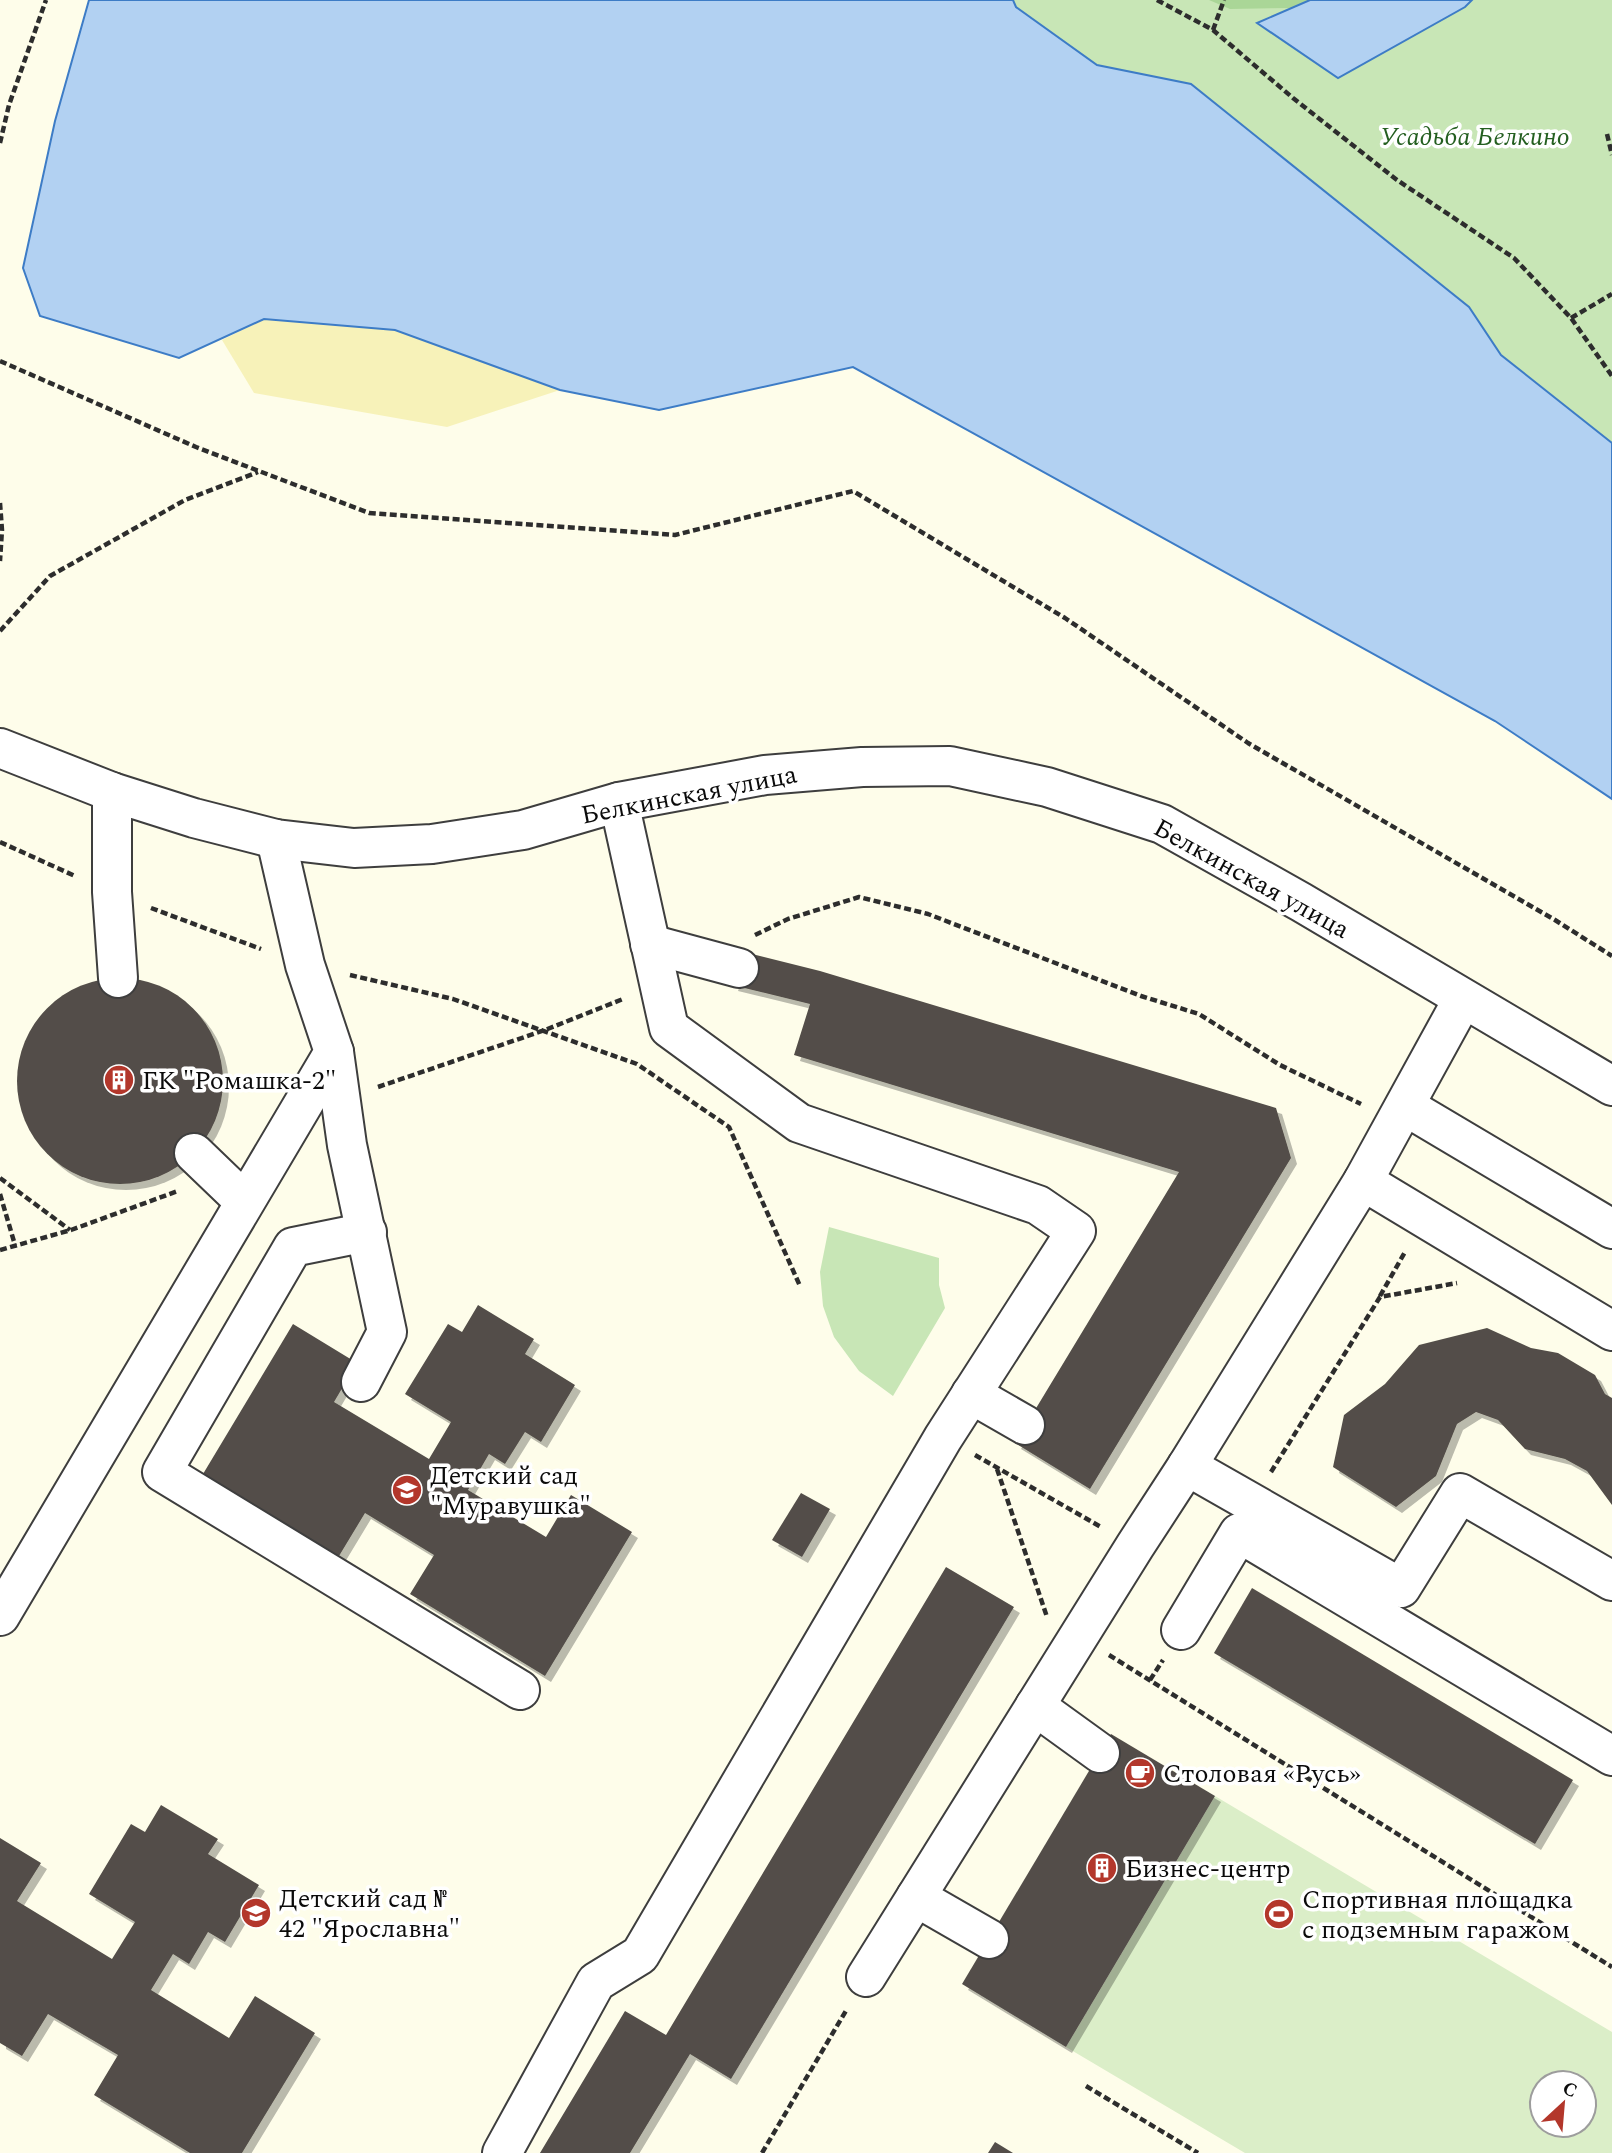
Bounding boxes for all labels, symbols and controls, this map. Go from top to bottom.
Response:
park label: Усадьба Белкино [1380,117,1570,157]
street label: Белкинская улица [578,754,801,836]
street label: Белкинская улица [1146,808,1357,950]
place label: ГК "Ромашка-2" [142,1061,336,1101]
building icon: ГК "Ромашка-2" [102,1063,136,1097]
place label: Детский сад "Муравушка" [430,1456,591,1526]
school or university icon: Детский сад "Муравушка" [390,1473,424,1507]
place label: Столовая «Русь» [1163,1754,1361,1794]
cafe icon: Столовая «Русь» [1123,1756,1157,1790]
place label: Бизнес-центр [1125,1849,1291,1889]
building icon: Бизнес-центр [1085,1851,1119,1885]
place label: Детский сад № 42 "Ярославна" [279,1879,460,1949]
place label: Спортивная площадка с подземным гаражом [1302,1880,1573,1950]
school or university icon: Детский сад № 42 "Ярославна" [239,1896,273,1930]
sports icon: Спортивная площадка с подземным гаражом [1262,1897,1296,1931]
north arrow [1528,2069,1598,2139]
text: С [1557,2074,1582,2106]

